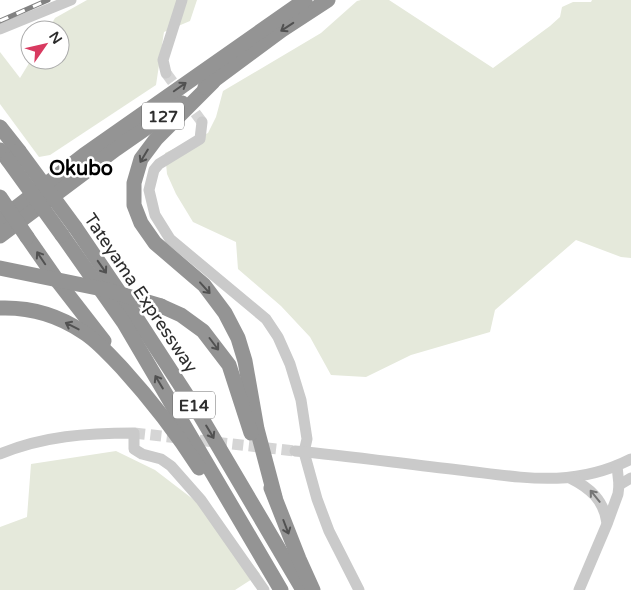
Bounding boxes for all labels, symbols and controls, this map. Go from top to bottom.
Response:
north arrow [20,20,70,70]
one-way arrow [281,22,295,32]
text: N [45,29,66,47]
one-way arrow [173,82,187,92]
road number: 127 [142,102,184,130]
one-way arrow [139,148,149,162]
district label: Okubo [49,157,113,181]
street label: Tateyama Expressway [79,209,203,377]
one-way arrow [36,251,46,265]
one-way arrow [97,260,107,274]
one-way arrow [200,281,211,294]
one-way arrow [65,321,80,330]
one-way arrow [209,337,219,351]
one-way arrow [154,375,164,389]
road number: E14 [173,392,215,418]
one-way arrow [206,425,216,439]
one-way arrow [590,490,601,503]
one-way arrow [282,519,291,534]

